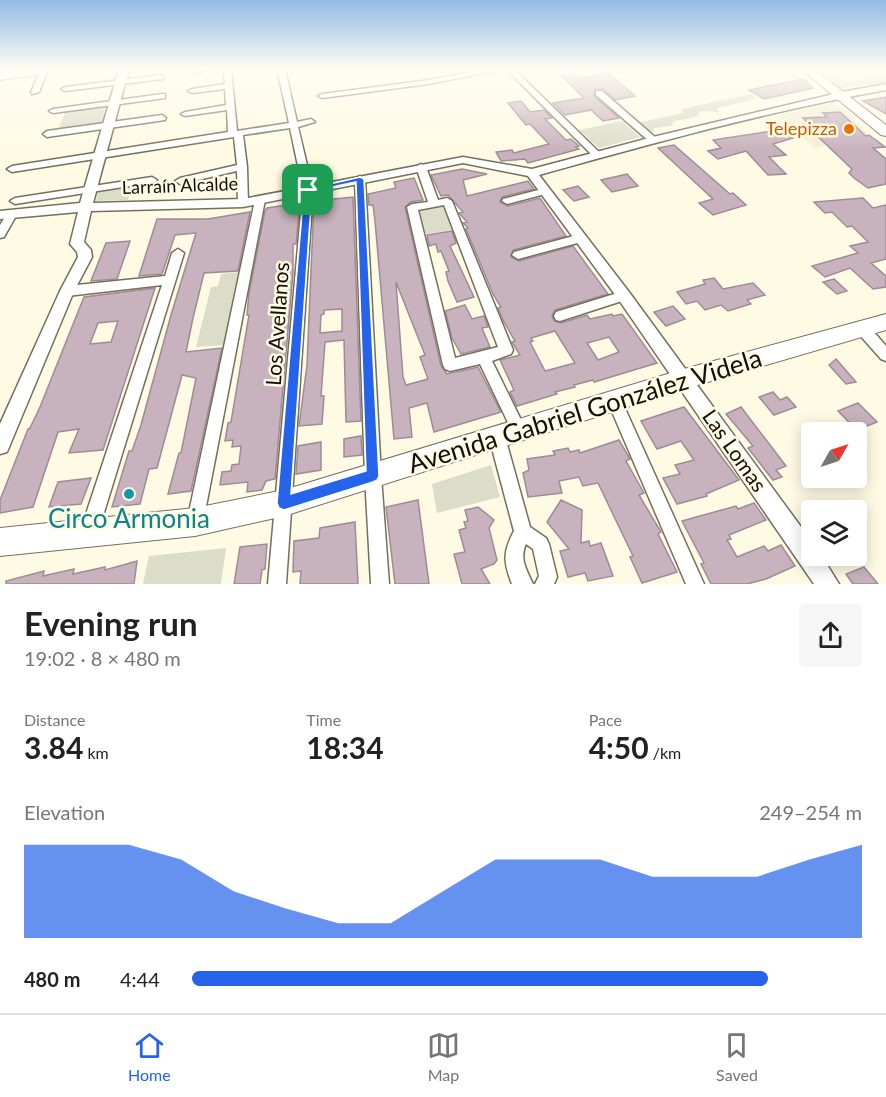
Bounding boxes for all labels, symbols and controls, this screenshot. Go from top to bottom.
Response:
place label: Telepizza [766,117,837,139]
marker: Telepizza [842,122,856,136]
pin [282,164,333,215]
street label: Larraín Alcalde [121,172,238,198]
icon: arrive [291,173,324,206]
street label: Los Avellanos [260,261,293,386]
street label: Avenida Gabriel González Videla [404,341,765,479]
street label: Las Lomas [698,404,773,496]
north arrow [801,422,867,488]
map controls [801,422,867,566]
marker: Circo Armonia [122,487,136,501]
button: layers [801,500,867,566]
place label: Circo Armonia [48,502,210,534]
text: Evening run [24,603,198,643]
button: share [799,604,862,667]
text: 19:02 · 8 × 480 m [24,646,181,670]
text: Distance [24,710,85,729]
text: Time [306,710,341,729]
text: Pace [589,710,622,729]
text: 3.84 [24,729,83,765]
text: 18:34 [306,729,384,765]
text: 4:50 [589,729,649,765]
text: km [83,743,109,762]
text: /km [649,743,681,762]
text: Elevation [24,800,105,824]
text: 249–254 m [759,800,862,824]
text: 480 m [24,967,80,991]
text: 4:44 [120,967,160,991]
tab: Home [128,1029,171,1084]
tab: Map [427,1029,460,1084]
tab: Saved [716,1029,758,1084]

